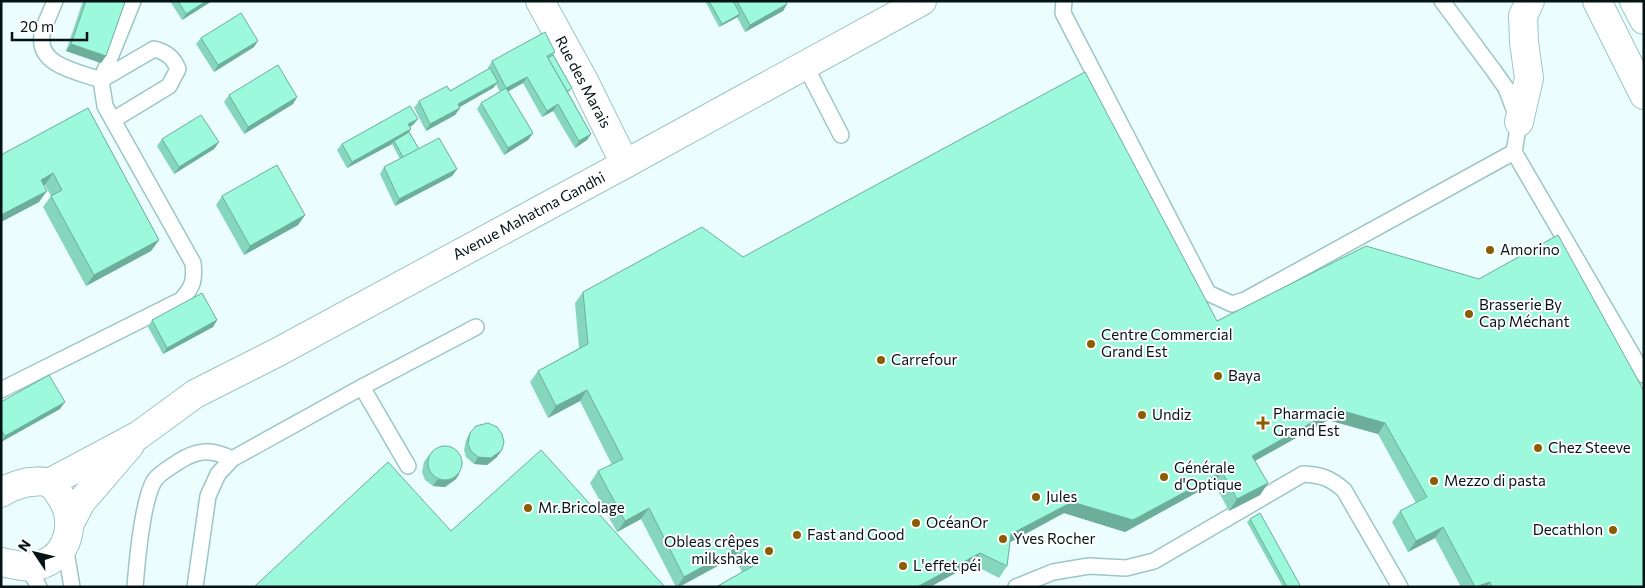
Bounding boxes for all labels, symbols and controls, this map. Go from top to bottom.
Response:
scale bar [12,10,88,42]
text: 20 m [20,17,54,35]
street label: Rue des Marais [552,32,616,131]
street label: Avenue Mahatma Gandhi [449,167,608,263]
place label: Amorino [1500,240,1560,258]
marker: Amorino [1484,244,1496,256]
place label: Brasserie By Cap Méchant [1479,295,1570,330]
marker: Brasserie By Cap Méchant [1463,308,1475,320]
place label: Centre Commercial Grand Est [1101,325,1232,360]
marker: Centre Commercial Grand Est [1085,338,1097,350]
place label: Carrefour [891,350,958,368]
marker: Carrefour [875,354,887,366]
place label: Baya [1228,366,1261,384]
marker: Baya [1212,370,1224,382]
place label: Pharmacie Grand Est [1273,404,1345,439]
place label: Undiz [1152,405,1192,423]
marker: Undiz [1136,409,1148,421]
marker: Pharmacie Grand Est [1257,417,1269,429]
place label: Chez Steeve [1548,438,1631,456]
marker: Chez Steeve [1532,442,1544,454]
place label: Générale d'Optique [1174,458,1242,493]
marker: Générale d'Optique [1158,471,1170,483]
place label: Mezzo di pasta [1444,471,1546,489]
marker: Mezzo di pasta [1428,475,1440,487]
place label: Jules [1046,487,1077,505]
marker: Jules [1030,491,1042,503]
place label: Mr.Bricolage [538,498,625,516]
marker: Mr.Bricolage [522,502,534,514]
place label: OcéanOr [926,513,988,531]
marker: OcéanOr [910,517,922,529]
place label: Decathlon [1533,520,1603,538]
marker: Decathlon [1607,524,1619,536]
place label: Fast and Good [807,525,905,543]
north arrow [10,528,60,578]
marker: Fast and Good [791,529,803,541]
place label: Yves Rocher [1013,529,1095,547]
place label: Obleas crêpes milkshake [664,532,759,567]
marker: Yves Rocher [997,533,1009,545]
text: N [14,536,34,554]
marker: Obleas crêpes milkshake [763,545,775,557]
place label: L'effet péi [913,556,981,574]
marker: L'effet péi [897,560,909,572]

